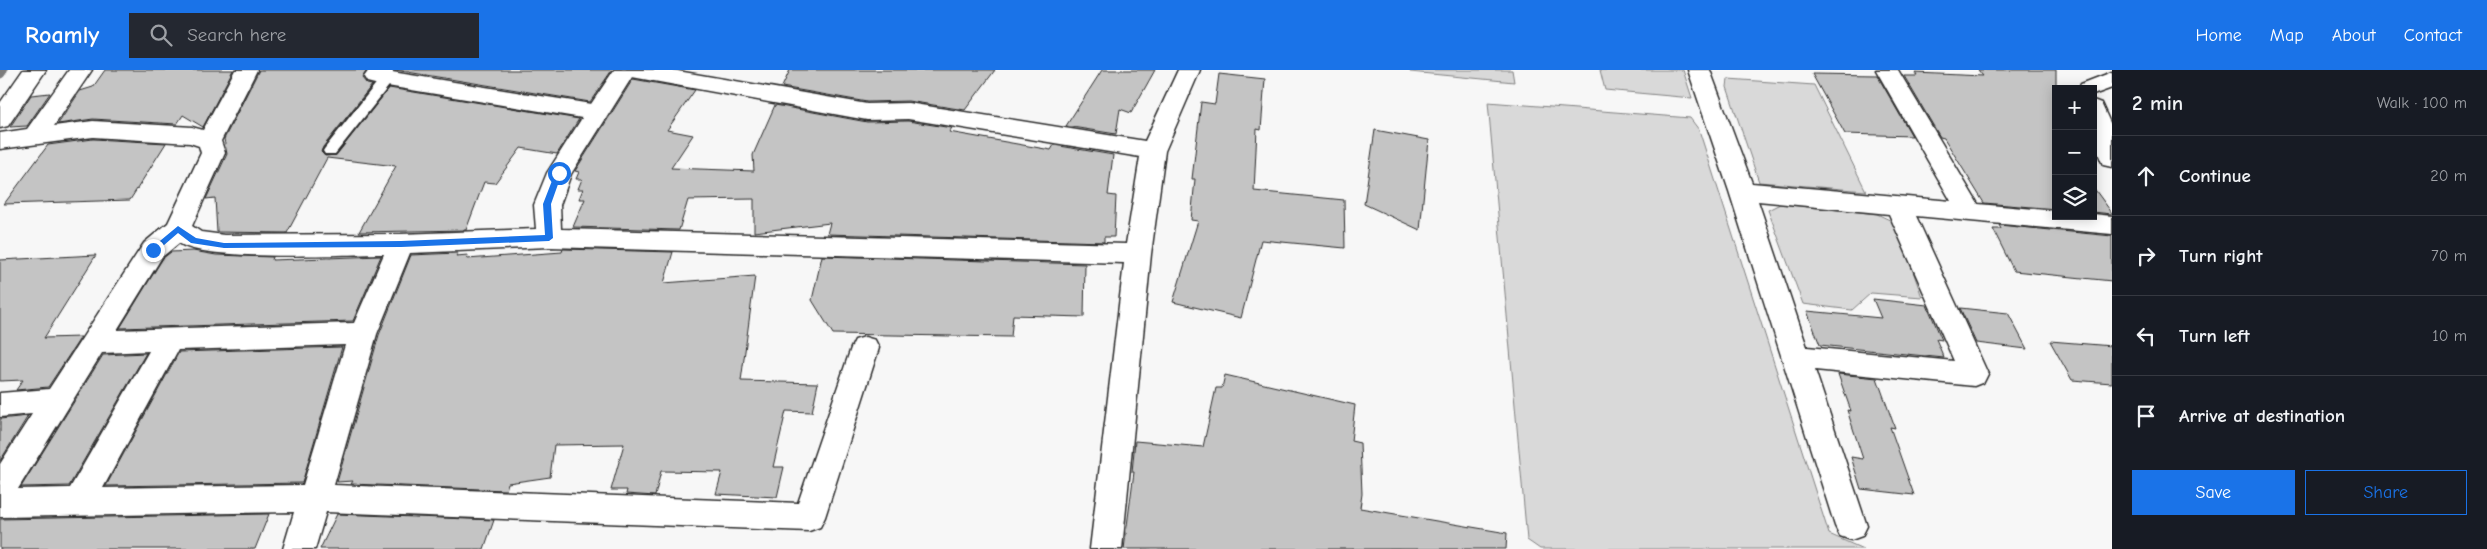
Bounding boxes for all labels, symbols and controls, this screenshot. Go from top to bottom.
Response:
search box [129,13,479,58]
text: Roamly [25,21,99,49]
icon: search [147,21,175,49]
text: Search here [187,24,286,46]
text: Home [2195,25,2242,46]
text: Map [2270,25,2304,46]
text: About [2332,25,2376,46]
text: Contact [2404,25,2462,46]
map controls [2052,85,2097,220]
button: + [2052,85,2097,130]
text: 2 min [2132,91,2183,115]
text: Walk · 100 m [2377,94,2467,112]
button: − [2052,130,2097,175]
route start [548,162,571,185]
icon: ahead [2132,162,2160,190]
text: Continue [2179,165,2251,187]
text: 20 m [2430,167,2467,185]
button: layers [2052,175,2097,220]
route end [142,239,165,262]
icon: right [2132,242,2160,270]
text: Turn right [2179,245,2263,267]
text: 70 m [2431,247,2467,265]
icon: left [2132,322,2160,350]
text: Turn left [2179,325,2250,347]
text: 10 m [2432,327,2467,345]
icon: arrive [2132,402,2160,430]
text: Arrive at destination [2179,405,2345,427]
button: Save [2132,470,2295,515]
button: Share [2305,470,2467,515]

